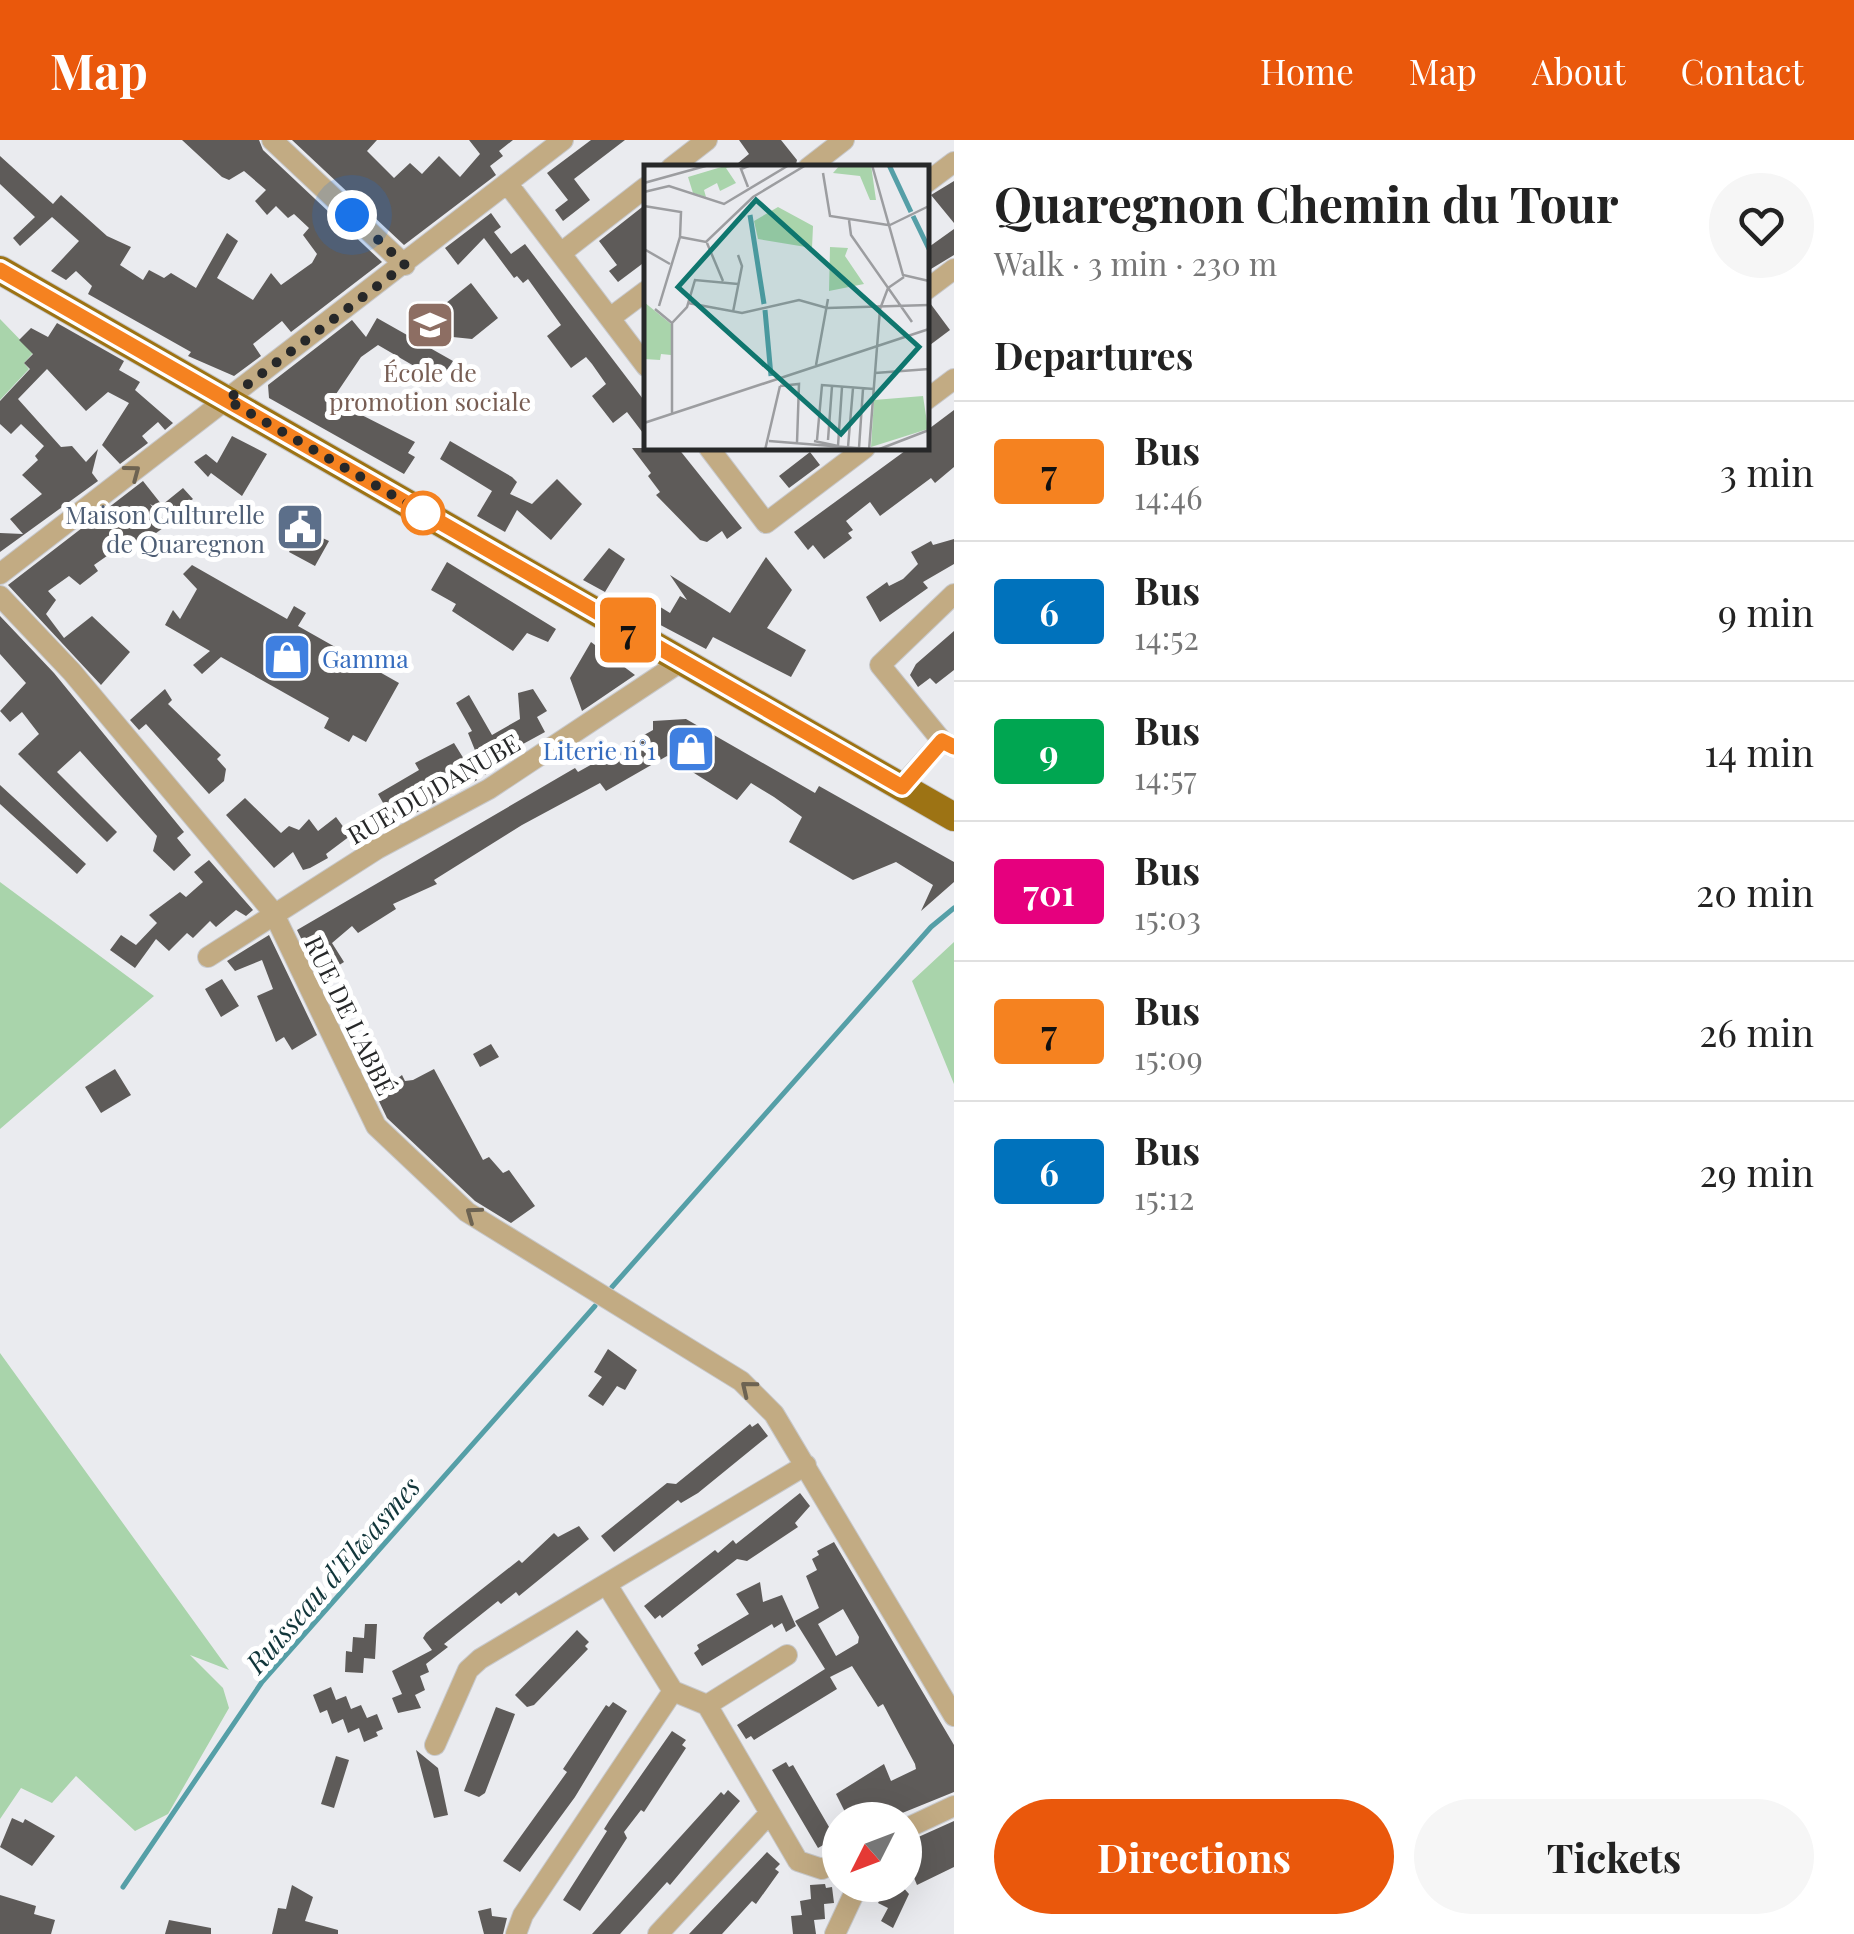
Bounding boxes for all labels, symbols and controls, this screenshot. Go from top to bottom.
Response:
text: Map [50,38,148,102]
text: Home [1260,47,1354,94]
text: Map [1409,47,1477,94]
text: About [1532,47,1626,94]
text: Contact [1681,47,1804,94]
inset map [644,165,929,450]
text: Quaregnon Chemin du Tour [994,171,1618,235]
button: heart [1709,173,1814,278]
your location [327,190,377,240]
text: Walk · 3 min · 230 m [994,241,1277,284]
school or university icon: École de promotion sociale [404,299,456,351]
text: Departures [994,329,1193,380]
place label: École de promotion sociale [329,355,531,417]
text: Bus [1134,424,1200,475]
text: 3 min [1720,446,1814,497]
text: 7 [1041,448,1057,495]
one-way arrow [122,467,140,484]
text: 14:46 [1134,475,1203,518]
unlabelled marker [402,492,444,534]
place label: Maison Culturelle de Quaregnon [65,497,265,559]
public building icon: Maison Culturelle de Quaregnon [274,501,326,553]
text: Bus [1134,564,1200,615]
text: 9 min [1718,586,1814,637]
text: 6 [1039,588,1059,635]
line badge: 7 [596,598,660,662]
text: 7 [620,607,636,654]
text: 14:52 [1134,615,1199,658]
shop icon: Gamma [261,631,313,683]
place label: Gamma [322,641,409,674]
text: Bus [1134,704,1200,755]
shop icon: Literie n°1 [665,723,717,775]
street label: RUE DU DANUBE [341,725,525,851]
text: 14 min [1704,726,1814,777]
text: 9 [1039,728,1059,775]
place label: Literie n°1 [543,733,656,766]
text: 14:57 [1134,755,1196,798]
text: Bus [1134,844,1200,895]
text: 20 min [1696,866,1814,917]
text: 701 [1023,868,1075,915]
text: 15:03 [1134,895,1201,938]
street label: RUE DE L'ABBÉ [298,930,404,1100]
text: Bus [1134,984,1200,1035]
text: 26 min [1699,1006,1814,1057]
text: 7 [1041,1008,1057,1055]
text: 15:09 [1134,1035,1203,1078]
text: Bus [1134,1124,1200,1175]
text: 29 min [1699,1146,1814,1197]
text: 6 [1039,1148,1059,1195]
text: 15:12 [1134,1175,1194,1218]
one-way arrow [466,1209,484,1226]
one-way arrow [741,1382,759,1400]
water label: Ruisseau d'Elwasmes [236,1468,428,1681]
button: Directions [994,1799,1394,1914]
button: Tickets [1414,1799,1814,1914]
north arrow [822,1802,922,1902]
map controls [822,1802,922,1902]

